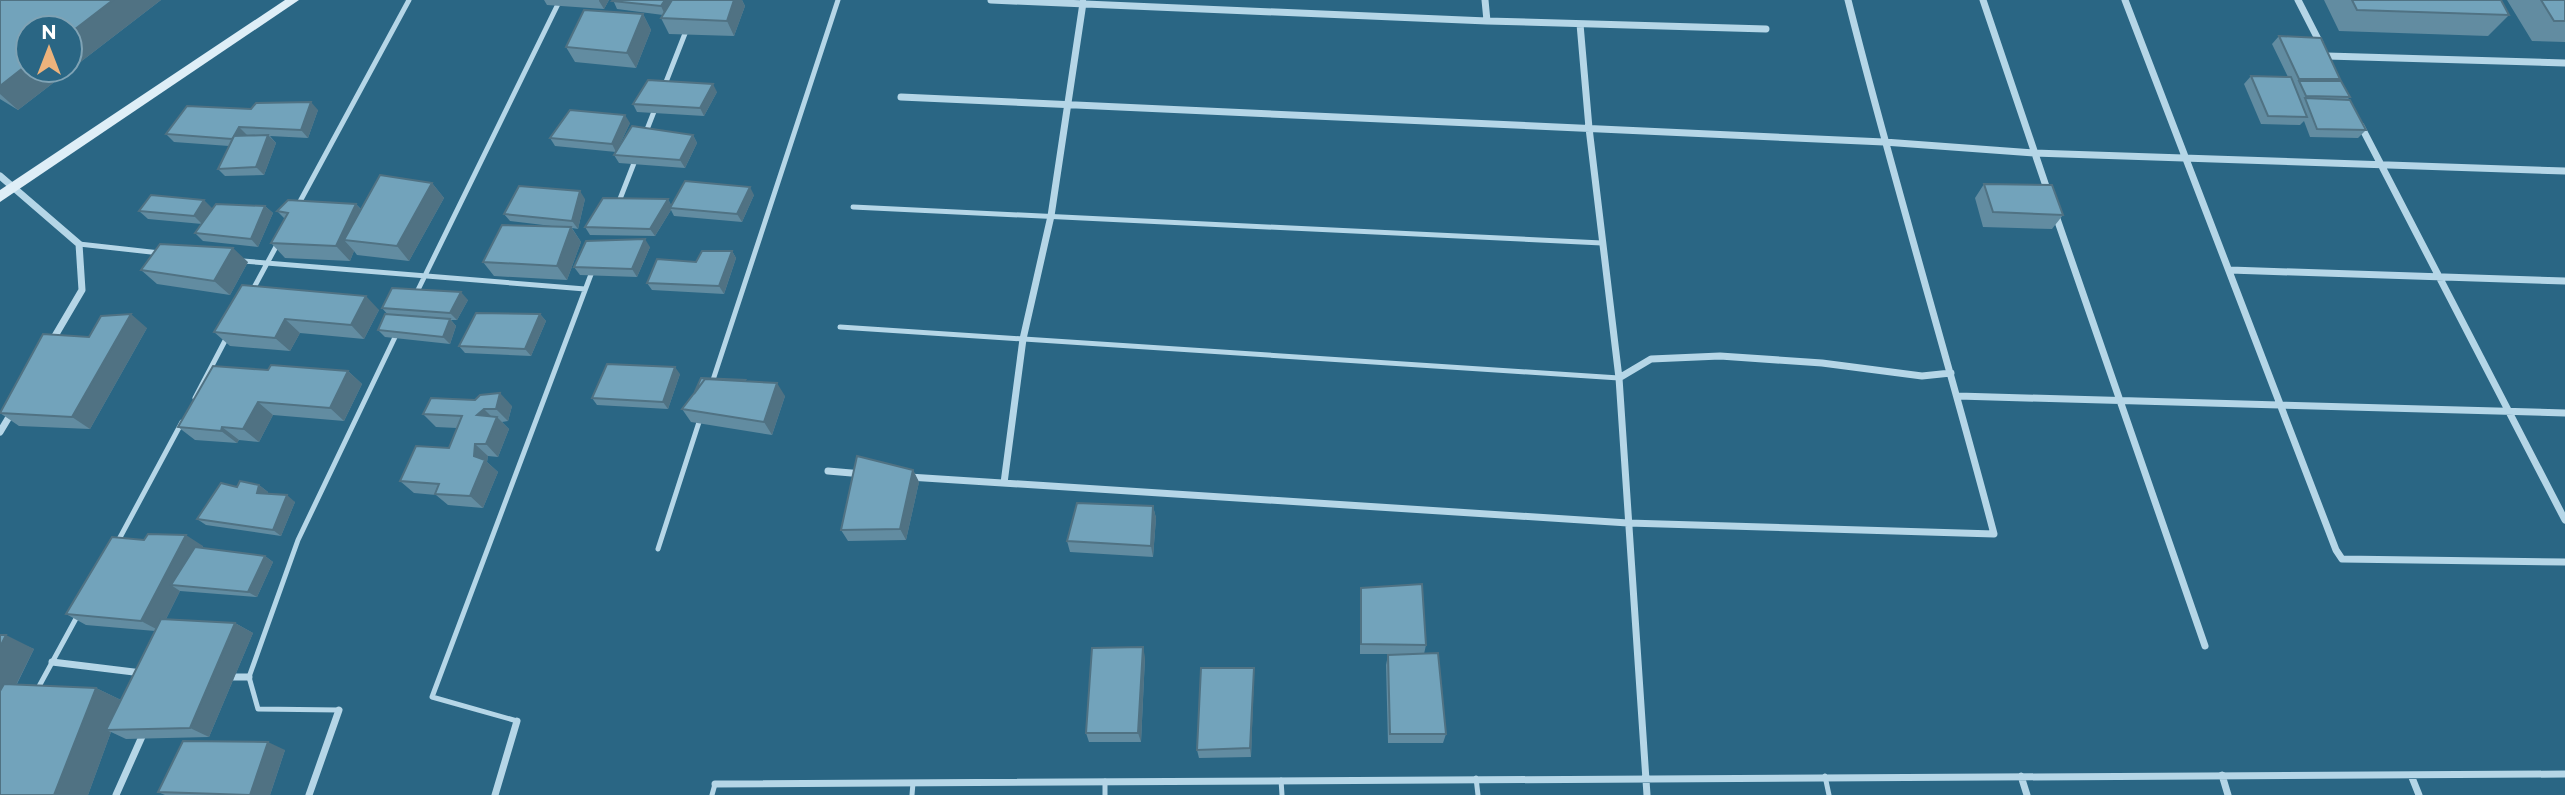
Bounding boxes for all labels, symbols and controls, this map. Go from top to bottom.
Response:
north arrow [14,14,84,84]
text: N [41,21,57,44]

